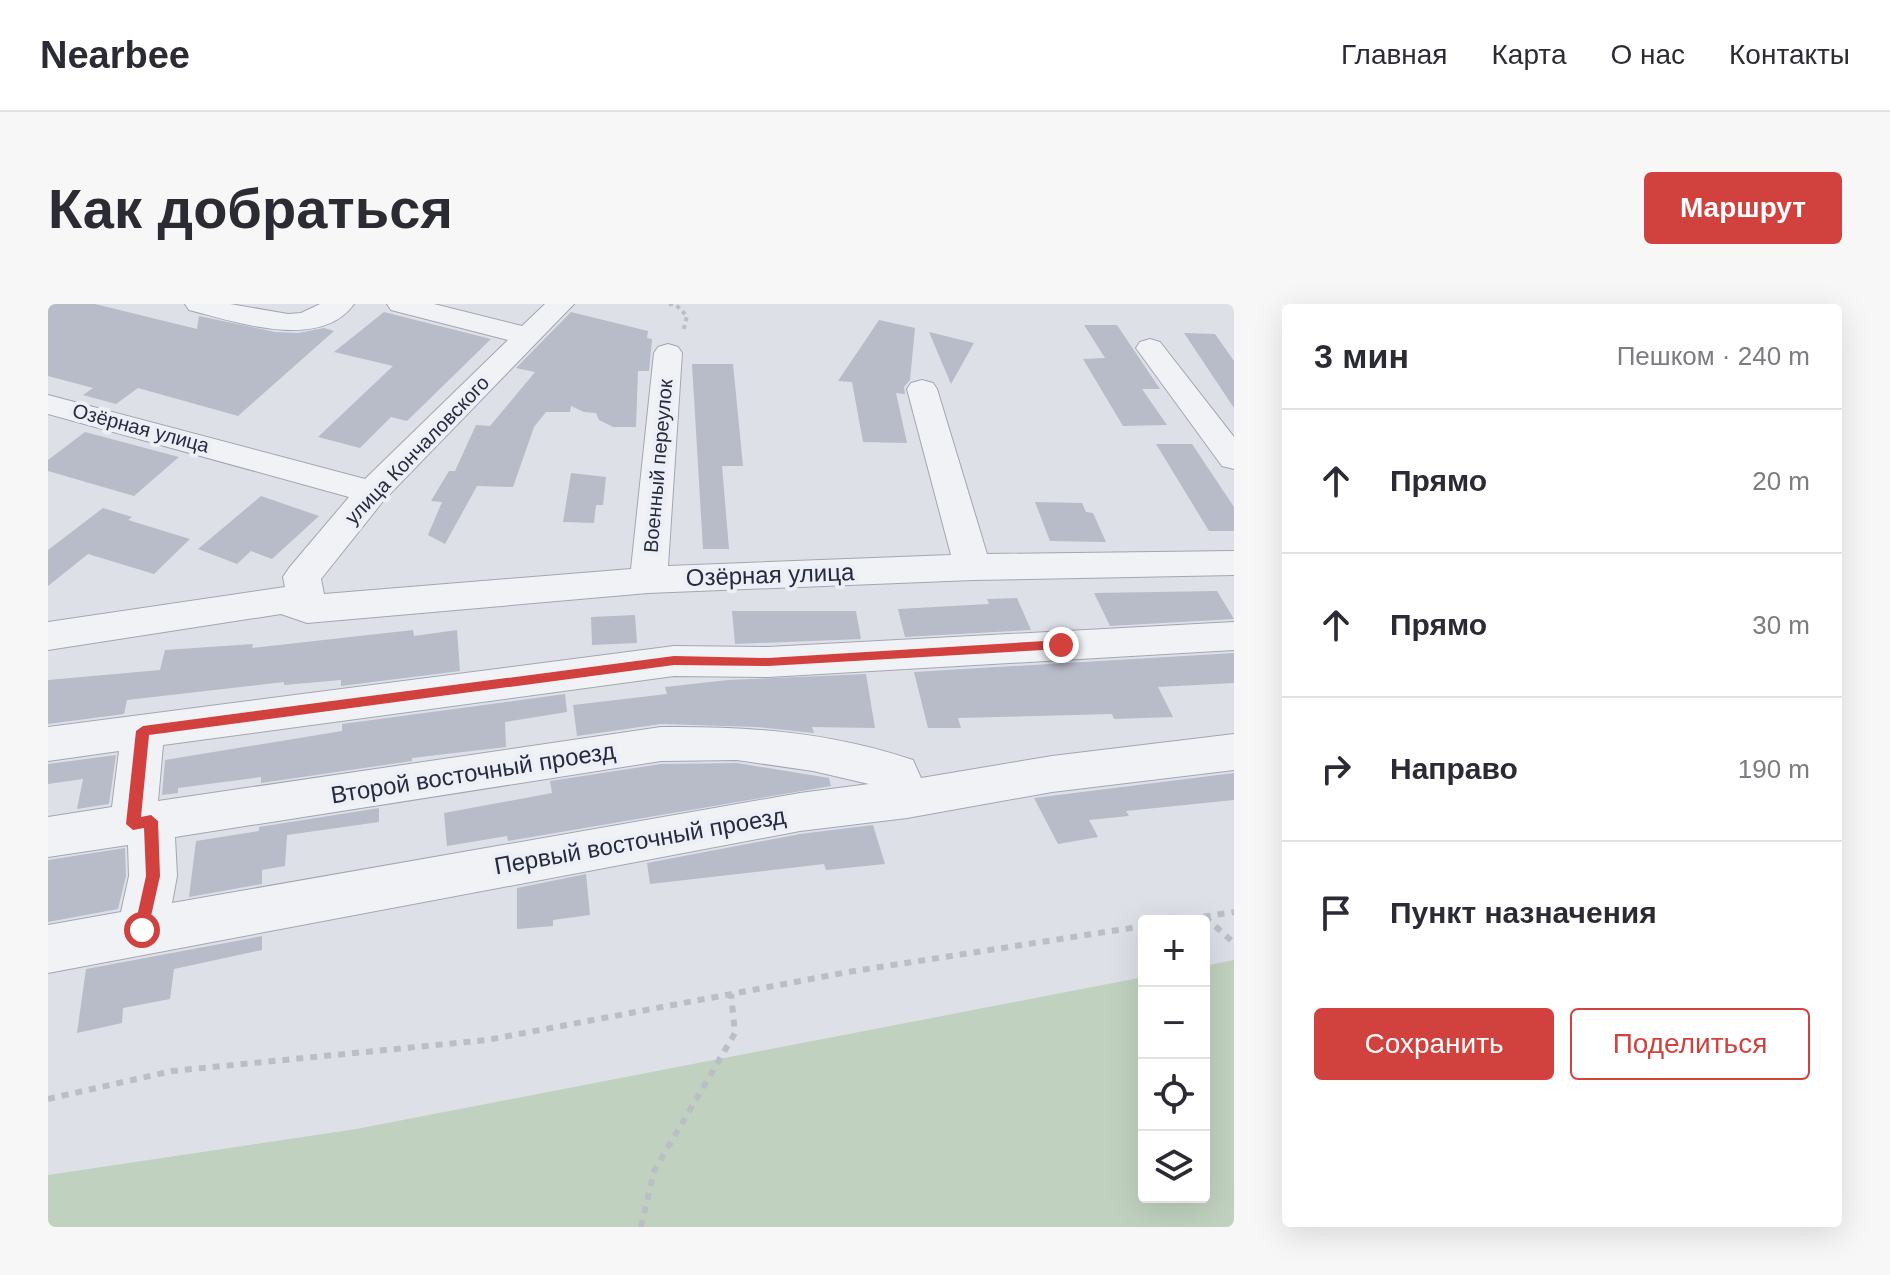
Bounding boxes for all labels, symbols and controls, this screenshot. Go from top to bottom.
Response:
text: Nearbee [40,34,190,76]
text: Главная [1341,39,1448,70]
text: Карта [1492,39,1566,70]
text: О нас [1610,39,1685,70]
text: Контакты [1729,39,1850,70]
button: Маршрут [1644,172,1842,244]
text: Как добраться [48,177,453,240]
text: 3 мин [1314,337,1409,375]
text: Пешком · 240 m [1617,341,1810,371]
street label: улица Кончаловского [341,371,493,529]
street label: Военный переулок [639,378,677,554]
street label: Озёрная улица [70,399,213,457]
icon: ahead [1314,459,1358,503]
text: Прямо [1390,464,1487,497]
text: 20 m [1752,466,1810,496]
street label: Озёрная улица [685,558,855,591]
icon: ahead [1314,603,1358,647]
text: Прямо [1390,608,1487,641]
text: 30 m [1752,610,1810,640]
route end [1043,627,1079,663]
street label: Второй восточный проезд [329,737,617,808]
icon: right [1314,747,1358,791]
text: Направо [1390,752,1518,785]
text: 190 m [1738,754,1810,784]
street label: Первый восточный проезд [492,802,788,879]
icon: arrive [1314,891,1358,935]
text: Пункт назначения [1390,896,1657,929]
route start [124,912,160,948]
map controls [1138,915,1210,1203]
button: + [1138,915,1210,987]
button: − [1138,987,1210,1059]
button: Сохранить [1314,1008,1554,1080]
button: Поделиться [1570,1008,1810,1080]
button: locate [1138,1059,1210,1131]
button: layers [1138,1131,1210,1203]

